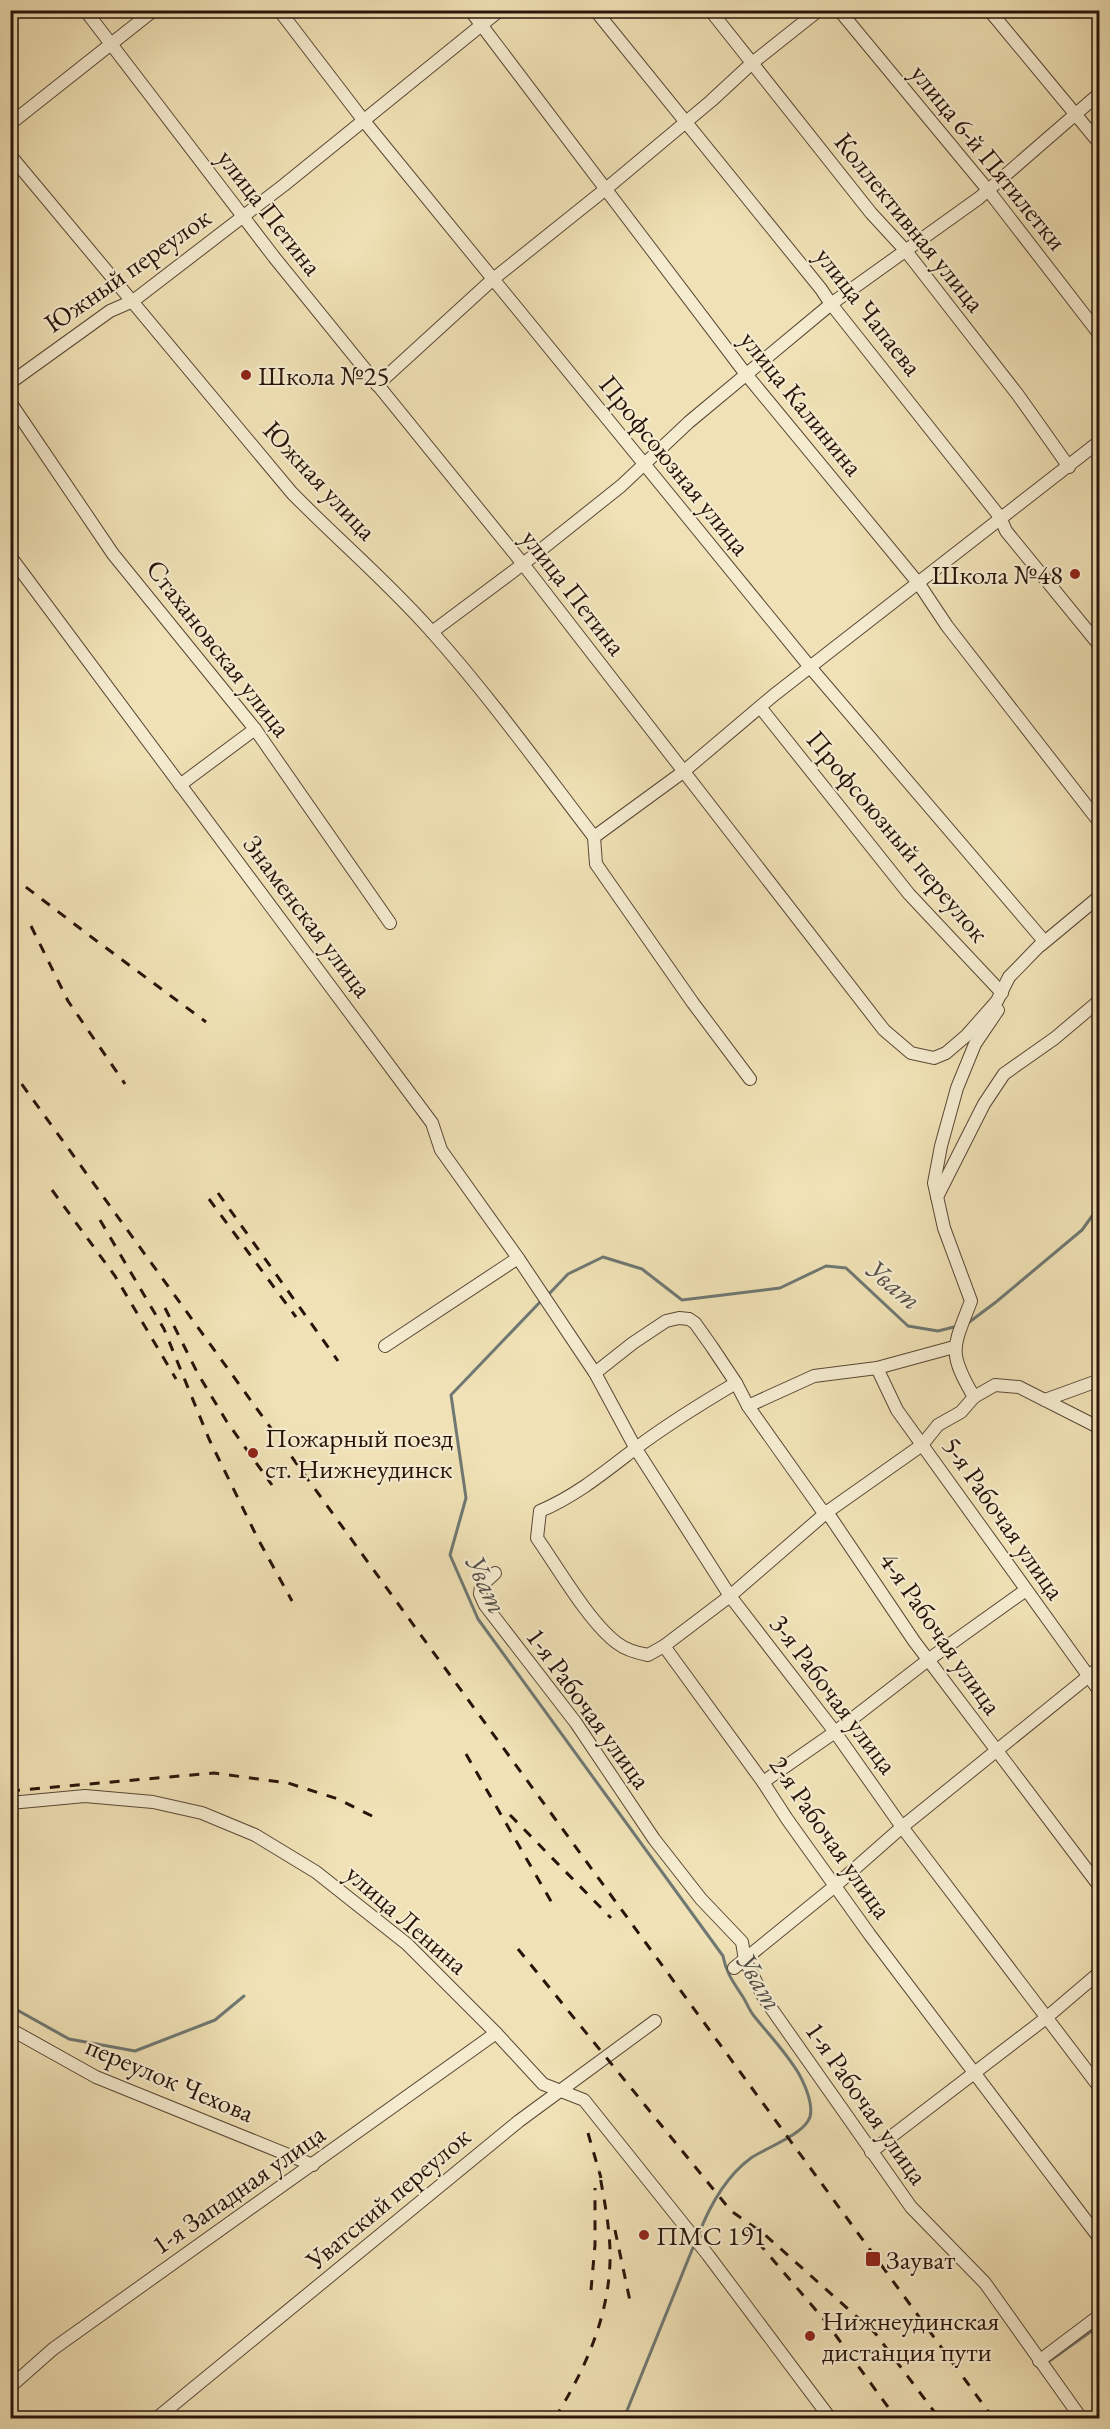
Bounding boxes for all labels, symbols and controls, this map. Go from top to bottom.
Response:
street label: улица 6-й Пятилетки [903,57,1075,257]
street label: Коллективная улица [827,125,993,319]
street label: улица Петина [210,142,331,283]
street label: Южный переулок [37,199,217,341]
street label: улица Чапаева [808,239,931,383]
street label: улица Калинина [733,323,872,483]
place label: Школа №25 [258,358,389,393]
marker: Школа №25 [239,368,253,382]
street label: Профсоюзная улица [591,368,759,563]
street label: Южная улица [255,412,385,548]
street label: улица Петина [514,522,635,663]
street label: Стахановская улица [139,552,299,744]
place label: Школа №48 [932,557,1063,592]
marker: Школа №48 [1068,567,1082,581]
street label: Профсоюзный переулок [799,723,997,949]
street label: Знаменская улица [236,828,381,1004]
water label: Уват [859,1251,929,1317]
place label: Пожарный поезд ст. Нижнеудинск [265,1420,453,1486]
street label: 5-я Рабочая улица [935,1430,1073,1607]
marker: Пожарный поезд ст. Нижнеудинск [246,1446,260,1460]
street label: 4-я Рабочая улица [872,1545,1010,1722]
water label: Уват [458,1549,516,1619]
street label: 3-я Рабочая улица [762,1607,906,1781]
street label: 1-я Рабочая улица [519,1620,659,1796]
street label: 2-я Рабочая улица [762,1749,900,1926]
street label: улица Ленина [338,1856,476,1982]
water label: Уват [729,1946,791,2016]
street label: 1-я Рабочая улица [798,2015,936,2192]
street label: переулок Чехова [81,2028,260,2130]
street label: 1-я Западная улица [144,2116,332,2262]
street label: Уватский переулок [298,2119,478,2278]
place label: ПМС 191 [656,2218,766,2253]
marker: ПМС 191 [637,2228,651,2242]
place label: Зауват [886,2242,955,2277]
marker: Зауват [864,2250,882,2268]
place label: Нижнеудинская дистанция пути [822,2303,999,2369]
marker: Нижнеудинская дистанция пути [803,2329,817,2343]

